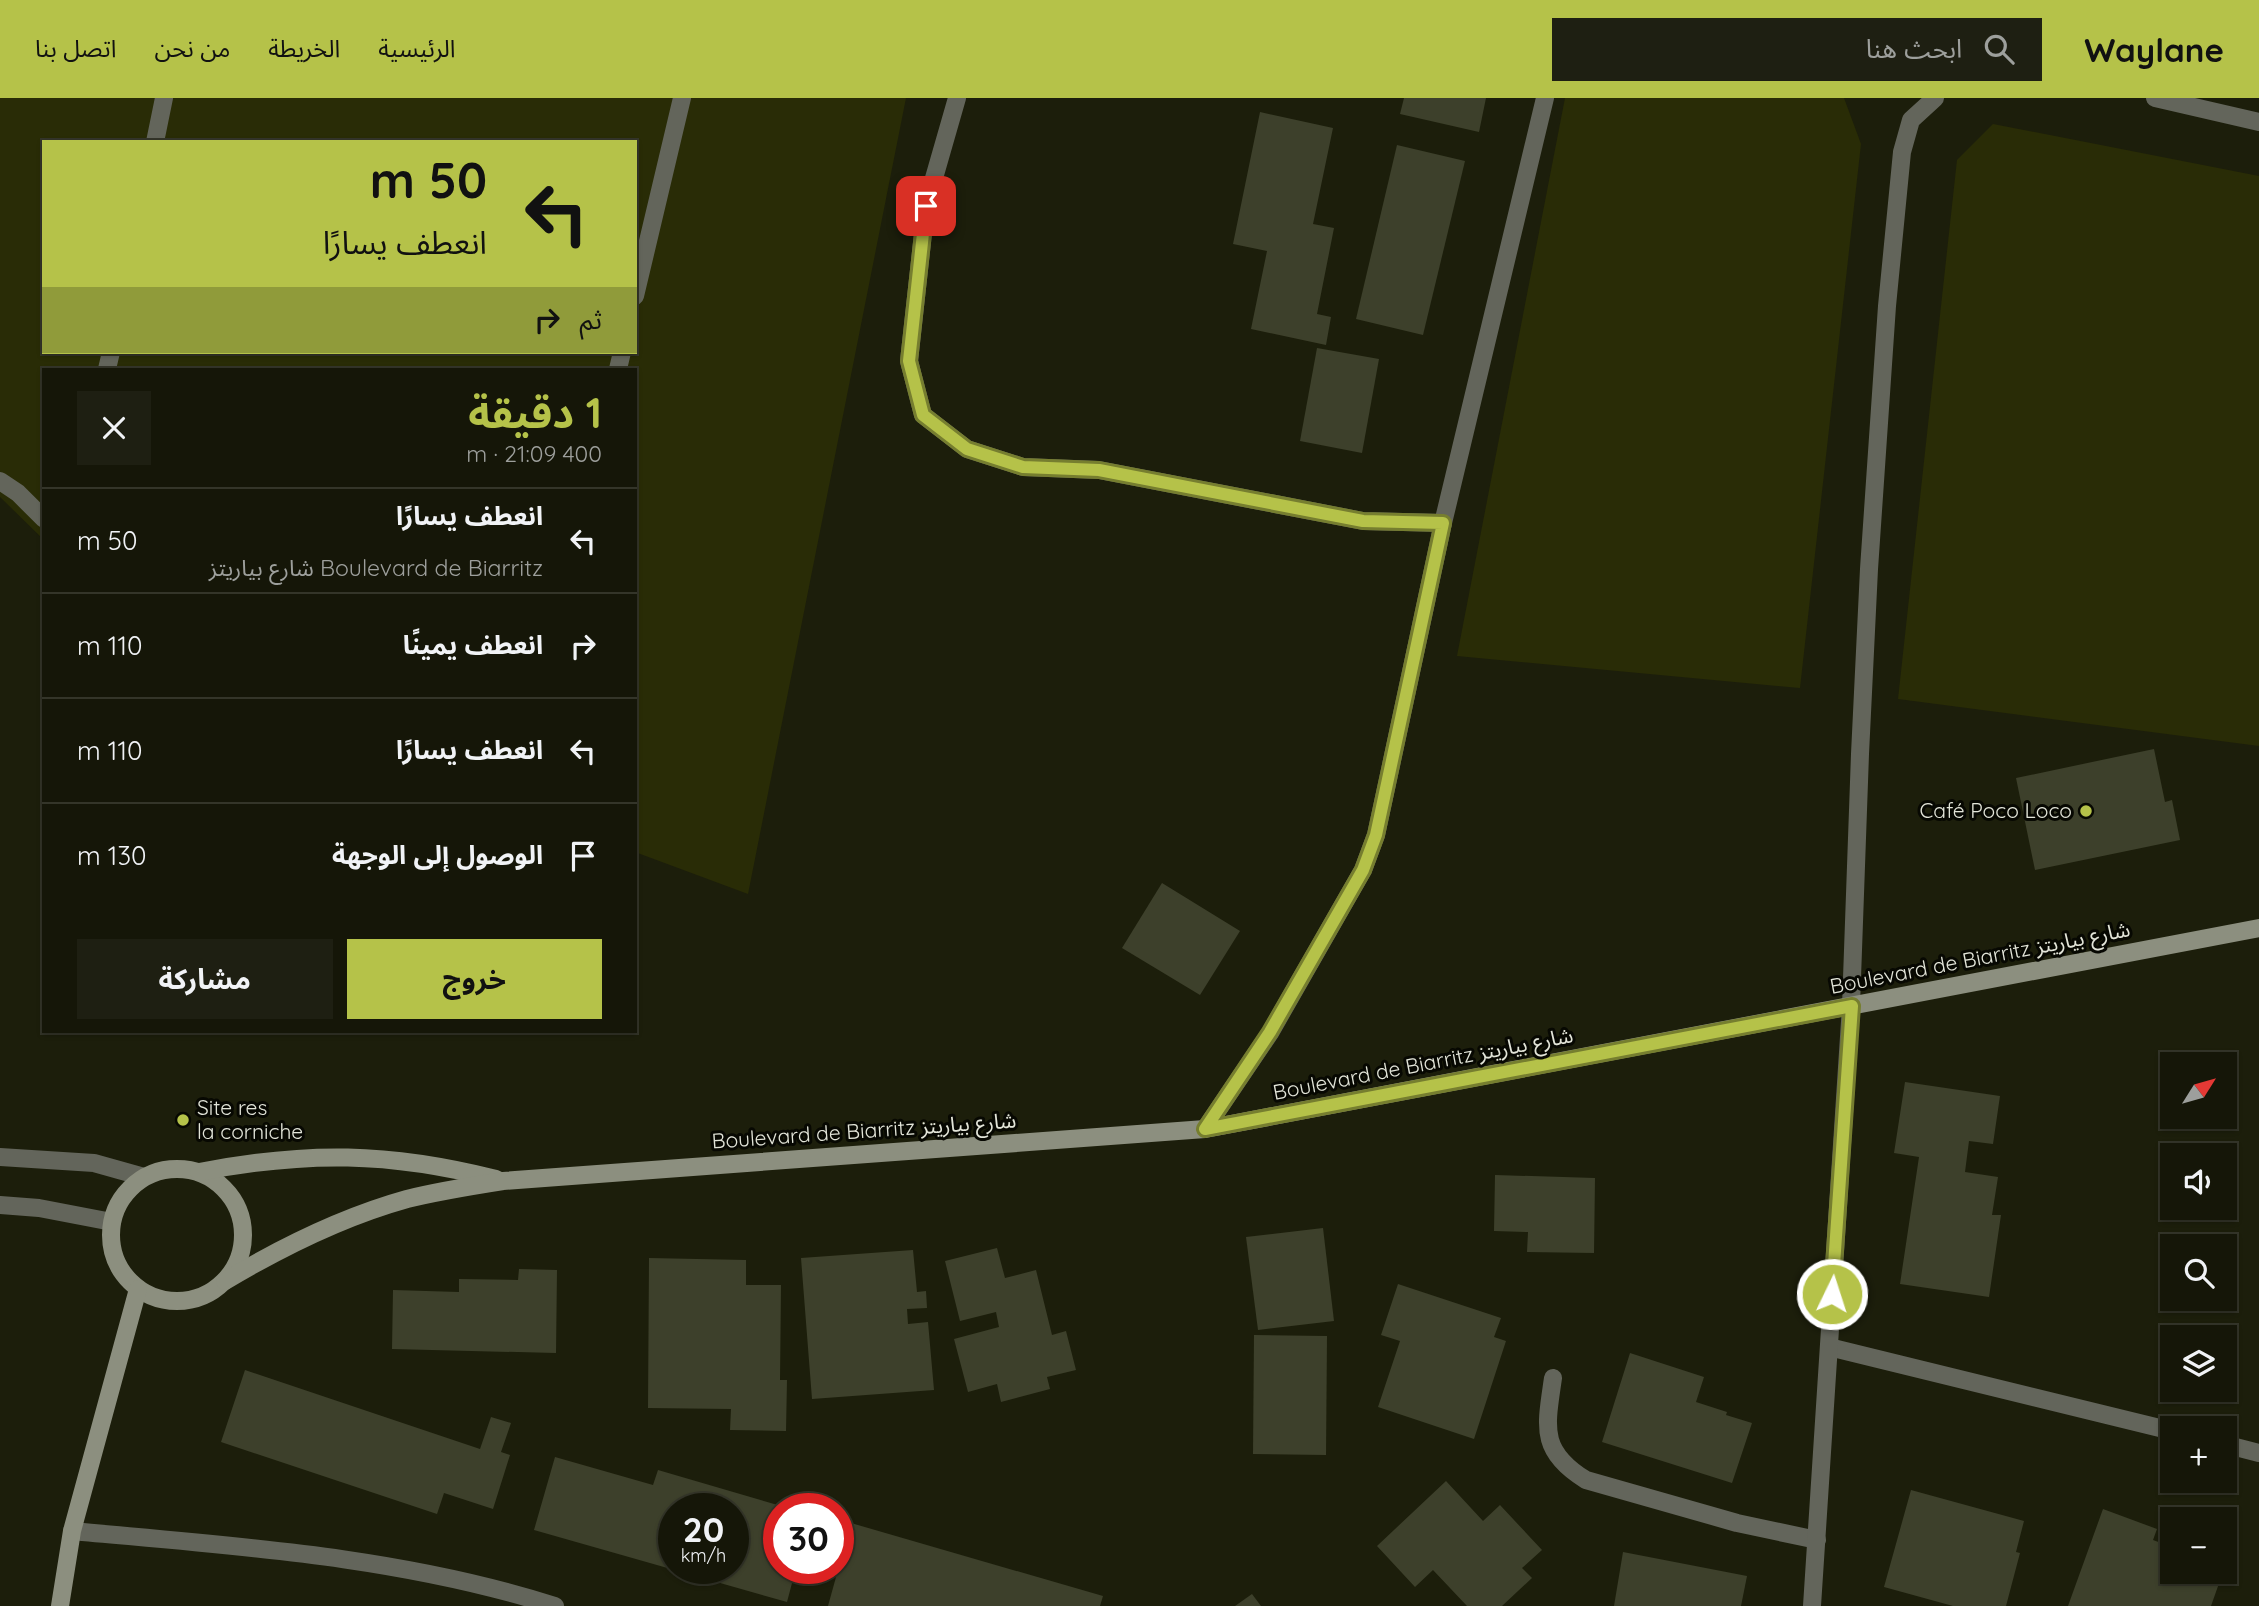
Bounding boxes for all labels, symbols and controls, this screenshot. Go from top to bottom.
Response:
search box [1552,18,2042,81]
text: Waylane [2084,29,2224,70]
icon: search [1980,30,2018,68]
text: ابحث هنا [1866,32,1962,65]
text: اتصل بنا [35,33,116,63]
text: من نحن [154,33,230,63]
text: الخريطة [268,33,340,63]
text: الرئيسية [378,33,455,63]
text: 50 m [370,149,487,210]
icon: left [511,168,602,259]
pin [896,176,956,236]
icon: arrive [907,187,945,225]
text: انعطف يسارًا [323,222,487,262]
icon: right [528,301,566,339]
text: ثم [580,303,602,336]
text: 1 دقيقة [468,386,602,439]
button: close [77,391,151,465]
text: 400 m · 21:09 [466,439,602,468]
text: انعطف يسارًا [396,499,543,532]
icon: left [564,522,602,560]
text: 50 m [77,524,137,557]
text: Boulevard de Biarritz شارع بياريتز [209,553,543,582]
icon: right [564,627,602,665]
text: انعطف يمينًا [403,628,543,661]
text: 110 m [77,629,143,662]
icon: left [564,732,602,770]
text: انعطف يسارًا [396,733,543,766]
text: 110 m [77,734,143,767]
place label: Café Poco Loco [1919,797,2072,823]
marker: Café Poco Loco [2078,803,2094,819]
icon: arrive [564,837,602,875]
text: الوصول إلى الوجهة [332,838,543,871]
text: 130 m [77,839,147,872]
street label: Boulevard de Biarritz شارع بياريتز [1828,915,2133,1002]
button: مشاركة [77,939,333,1019]
button: خروج [347,939,602,1019]
street label: Boulevard de Biarritz شارع بياريتز [1271,1021,1576,1108]
north arrow [2160,1052,2236,1129]
map controls [2160,1052,2237,1584]
place label: Site res la corniche [197,1094,303,1144]
street label: Boulevard de Biarritz شارع بياريتز [711,1106,1017,1157]
marker: Site res la corniche [175,1112,191,1128]
button: sound [2160,1143,2237,1220]
button: search [2160,1234,2237,1311]
position arrow [1795,1257,1869,1331]
button: layers [2160,1325,2237,1402]
button: + [2160,1416,2237,1493]
speed limit sign: 30 [763,1493,854,1584]
text: 20 [683,1507,724,1551]
button: − [2160,1507,2237,1584]
text: km/h [681,1544,726,1567]

